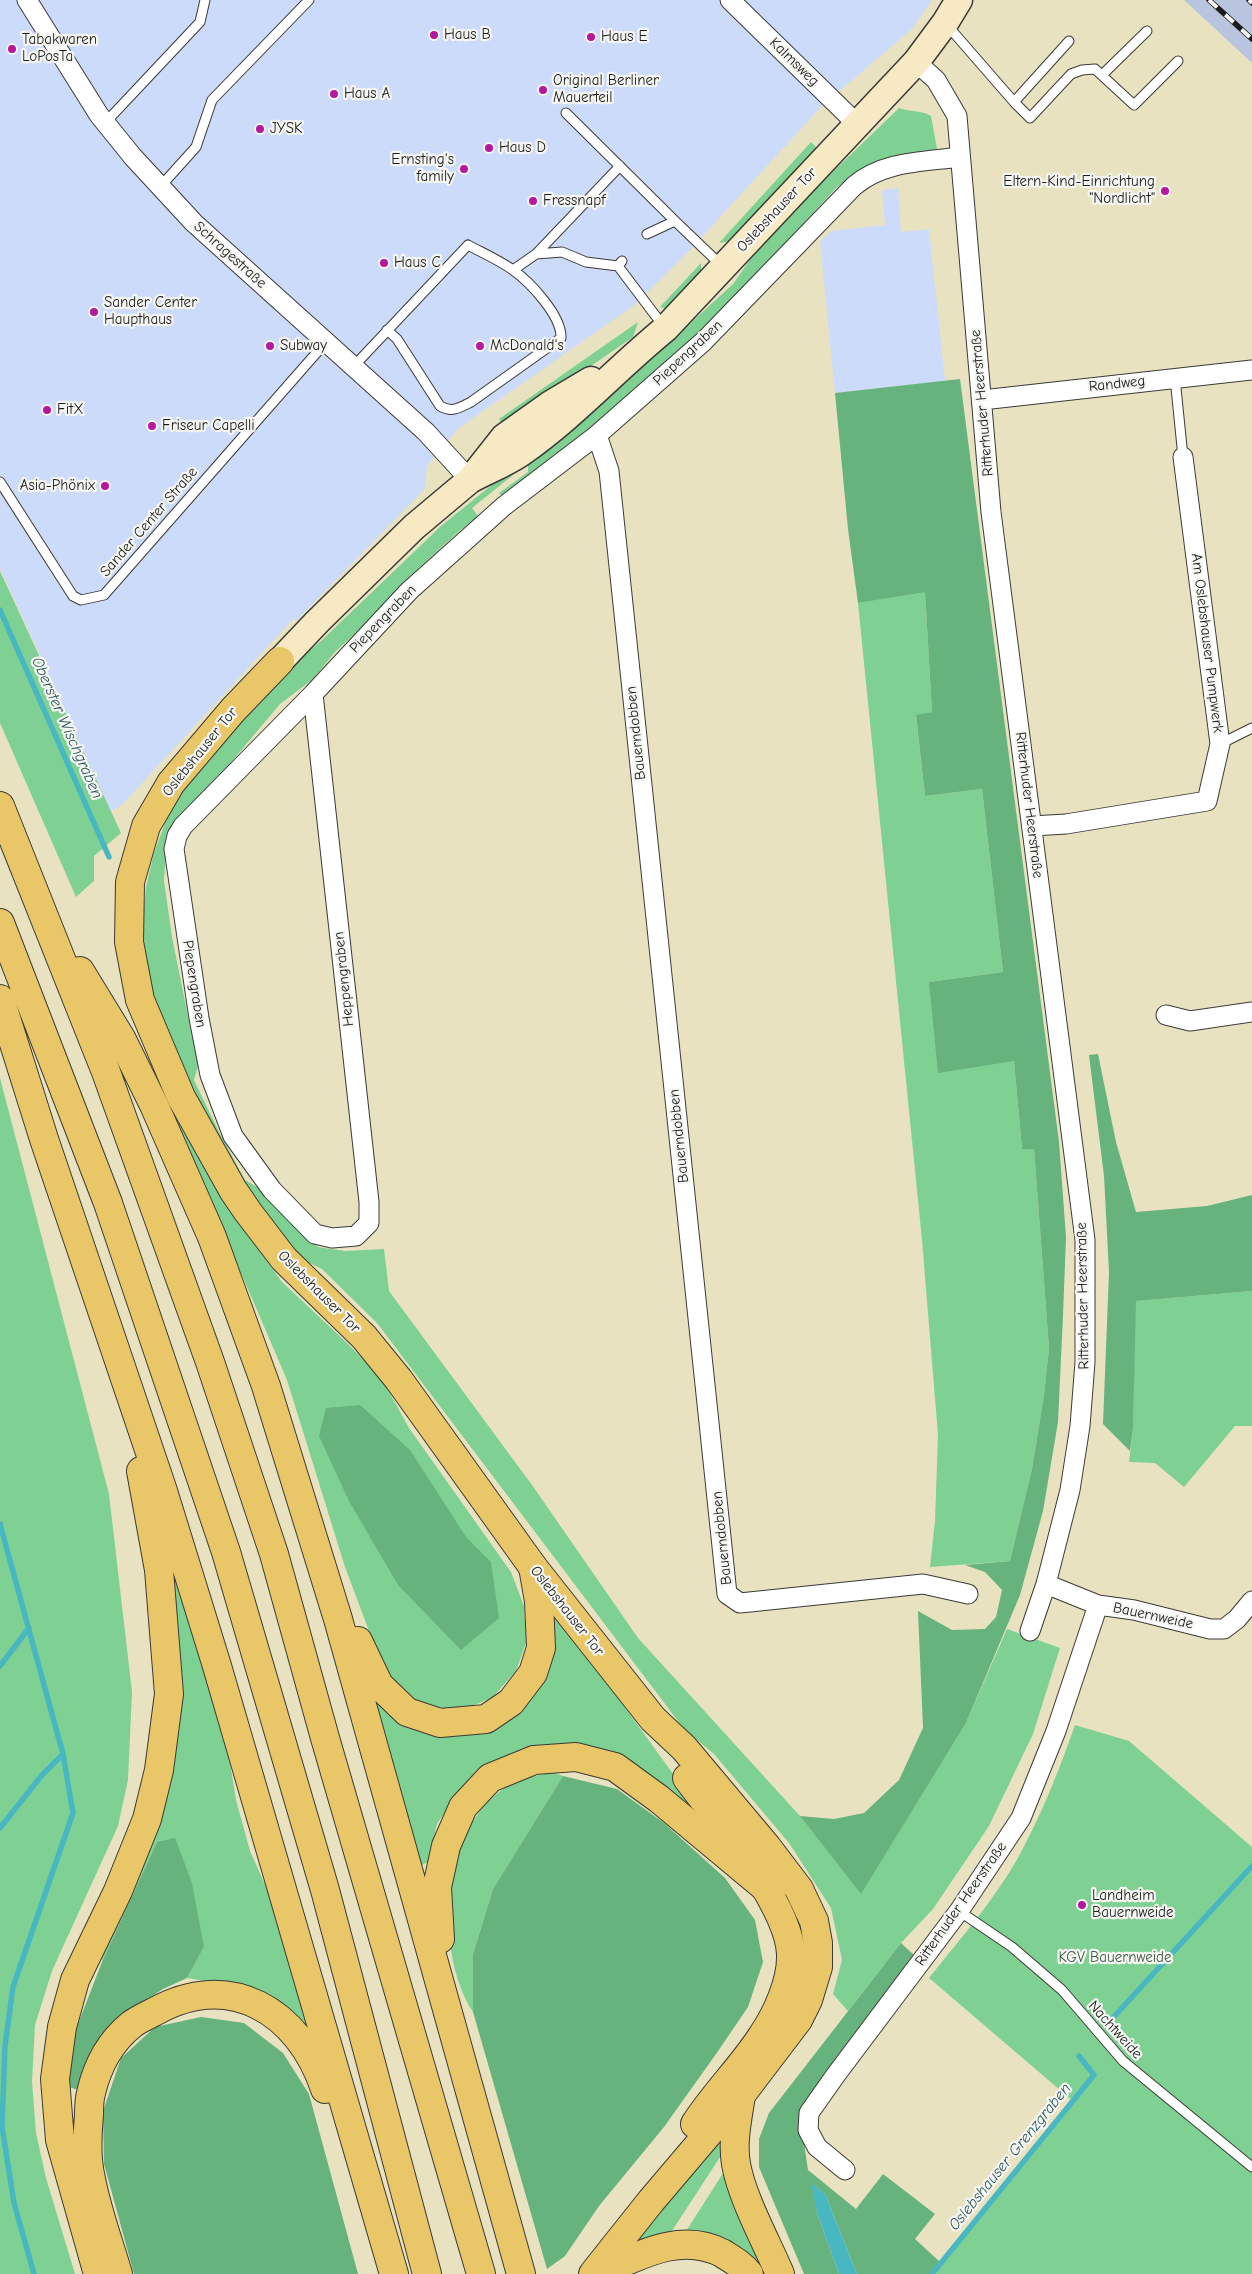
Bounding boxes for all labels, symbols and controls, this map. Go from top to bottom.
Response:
place label: Haus B [444,26,491,44]
place label: Haus E [601,28,648,46]
marker: Haus B [428,29,440,41]
place label: Tabakwaren LoPosTa [22,31,97,66]
marker: Haus E [585,31,597,43]
street label: Kalmsweg [765,34,823,90]
marker: Tabakwaren LoPosTa [6,43,18,55]
place label: Original Berliner Mauerteil [553,72,659,107]
marker: Original Berliner Mauerteil [537,84,549,96]
place label: Haus A [344,85,390,103]
marker: Haus A [328,88,340,100]
place label: JYSK [270,120,302,138]
marker: JYSK [254,123,266,135]
place label: Haus D [499,139,546,157]
marker: Haus D [483,142,495,154]
place label: Ernsting's family [391,151,454,186]
marker: Ernsting's family [458,163,470,175]
street label: Oslebshauser Tor [733,164,821,256]
place label: Eltern-Kind-Einrichtung "Nordlicht" [1003,173,1155,208]
marker: Eltern-Kind-Einrichtung "Nordlicht" [1159,185,1171,197]
place label: Fressnapf [543,192,605,210]
marker: Fressnapf [527,195,539,207]
street label: Schragestraße [190,218,270,292]
place label: Haus C [394,254,441,272]
marker: Haus C [378,257,390,269]
place label: Sander Center Haupthaus [104,294,197,329]
marker: Sander Center Haupthaus [88,306,100,318]
street label: Piepengraben [650,316,726,390]
street label: Ritterhuder Heerstraße [967,329,997,477]
place label: Subway [280,337,327,355]
place label: McDonald's [490,337,564,355]
marker: Subway [264,340,276,352]
marker: McDonald's [474,340,486,352]
street label: Randweg [1088,372,1146,396]
place label: FitX [57,401,84,419]
marker: FitX [41,404,53,416]
place label: Friseur Capelli [162,417,255,435]
marker: Friseur Capelli [146,420,158,432]
street label: Sander Center Straße [96,463,202,581]
place label: Asia-Phönix [20,477,95,495]
marker: Asia-Phönix [99,480,111,492]
street label: Am Oslebshauser Pumpwerk [1187,552,1227,734]
street label: Piepengraben [346,581,420,657]
water label: Oberster Wischgraben [27,654,107,802]
street label: Bauerndobben [622,685,650,781]
street label: Oslebshauser Tor [159,704,241,800]
street label: Ritterhuder Heerstraße [1011,731,1047,879]
street label: Heppengraben [330,931,358,1027]
street label: Piepengraben [178,939,210,1029]
street label: Bauerndobben [665,1088,693,1184]
street label: Ritterhuder Heerstraße [1073,1222,1093,1370]
street label: Oslebshauser Tor [274,1247,364,1337]
street label: Bauerndobben [708,1490,736,1586]
street label: Oslebshauser Tor [526,1562,608,1660]
street label: Bauernweide [1111,1599,1195,1633]
street label: Ritterhuder Heerstraße [911,1839,1011,1969]
place label: Landheim Bauernweide [1092,1887,1174,1922]
marker: Landheim Bauernweide [1076,1899,1088,1911]
park label: KGV Bauernweide [1058,1949,1172,1967]
street label: Nachtweide [1084,1997,1146,2063]
water label: Oslebshauser Grenzgraben [945,2079,1075,2235]

